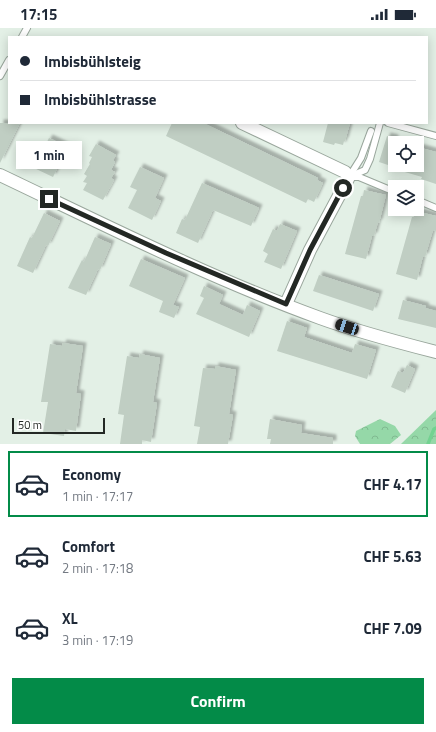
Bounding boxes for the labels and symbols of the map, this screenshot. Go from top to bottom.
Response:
callout: 1 min [16,141,82,169]
route start [334,179,352,197]
route end [40,190,58,208]
car [334,318,360,336]
scale bar [12,416,105,435]

